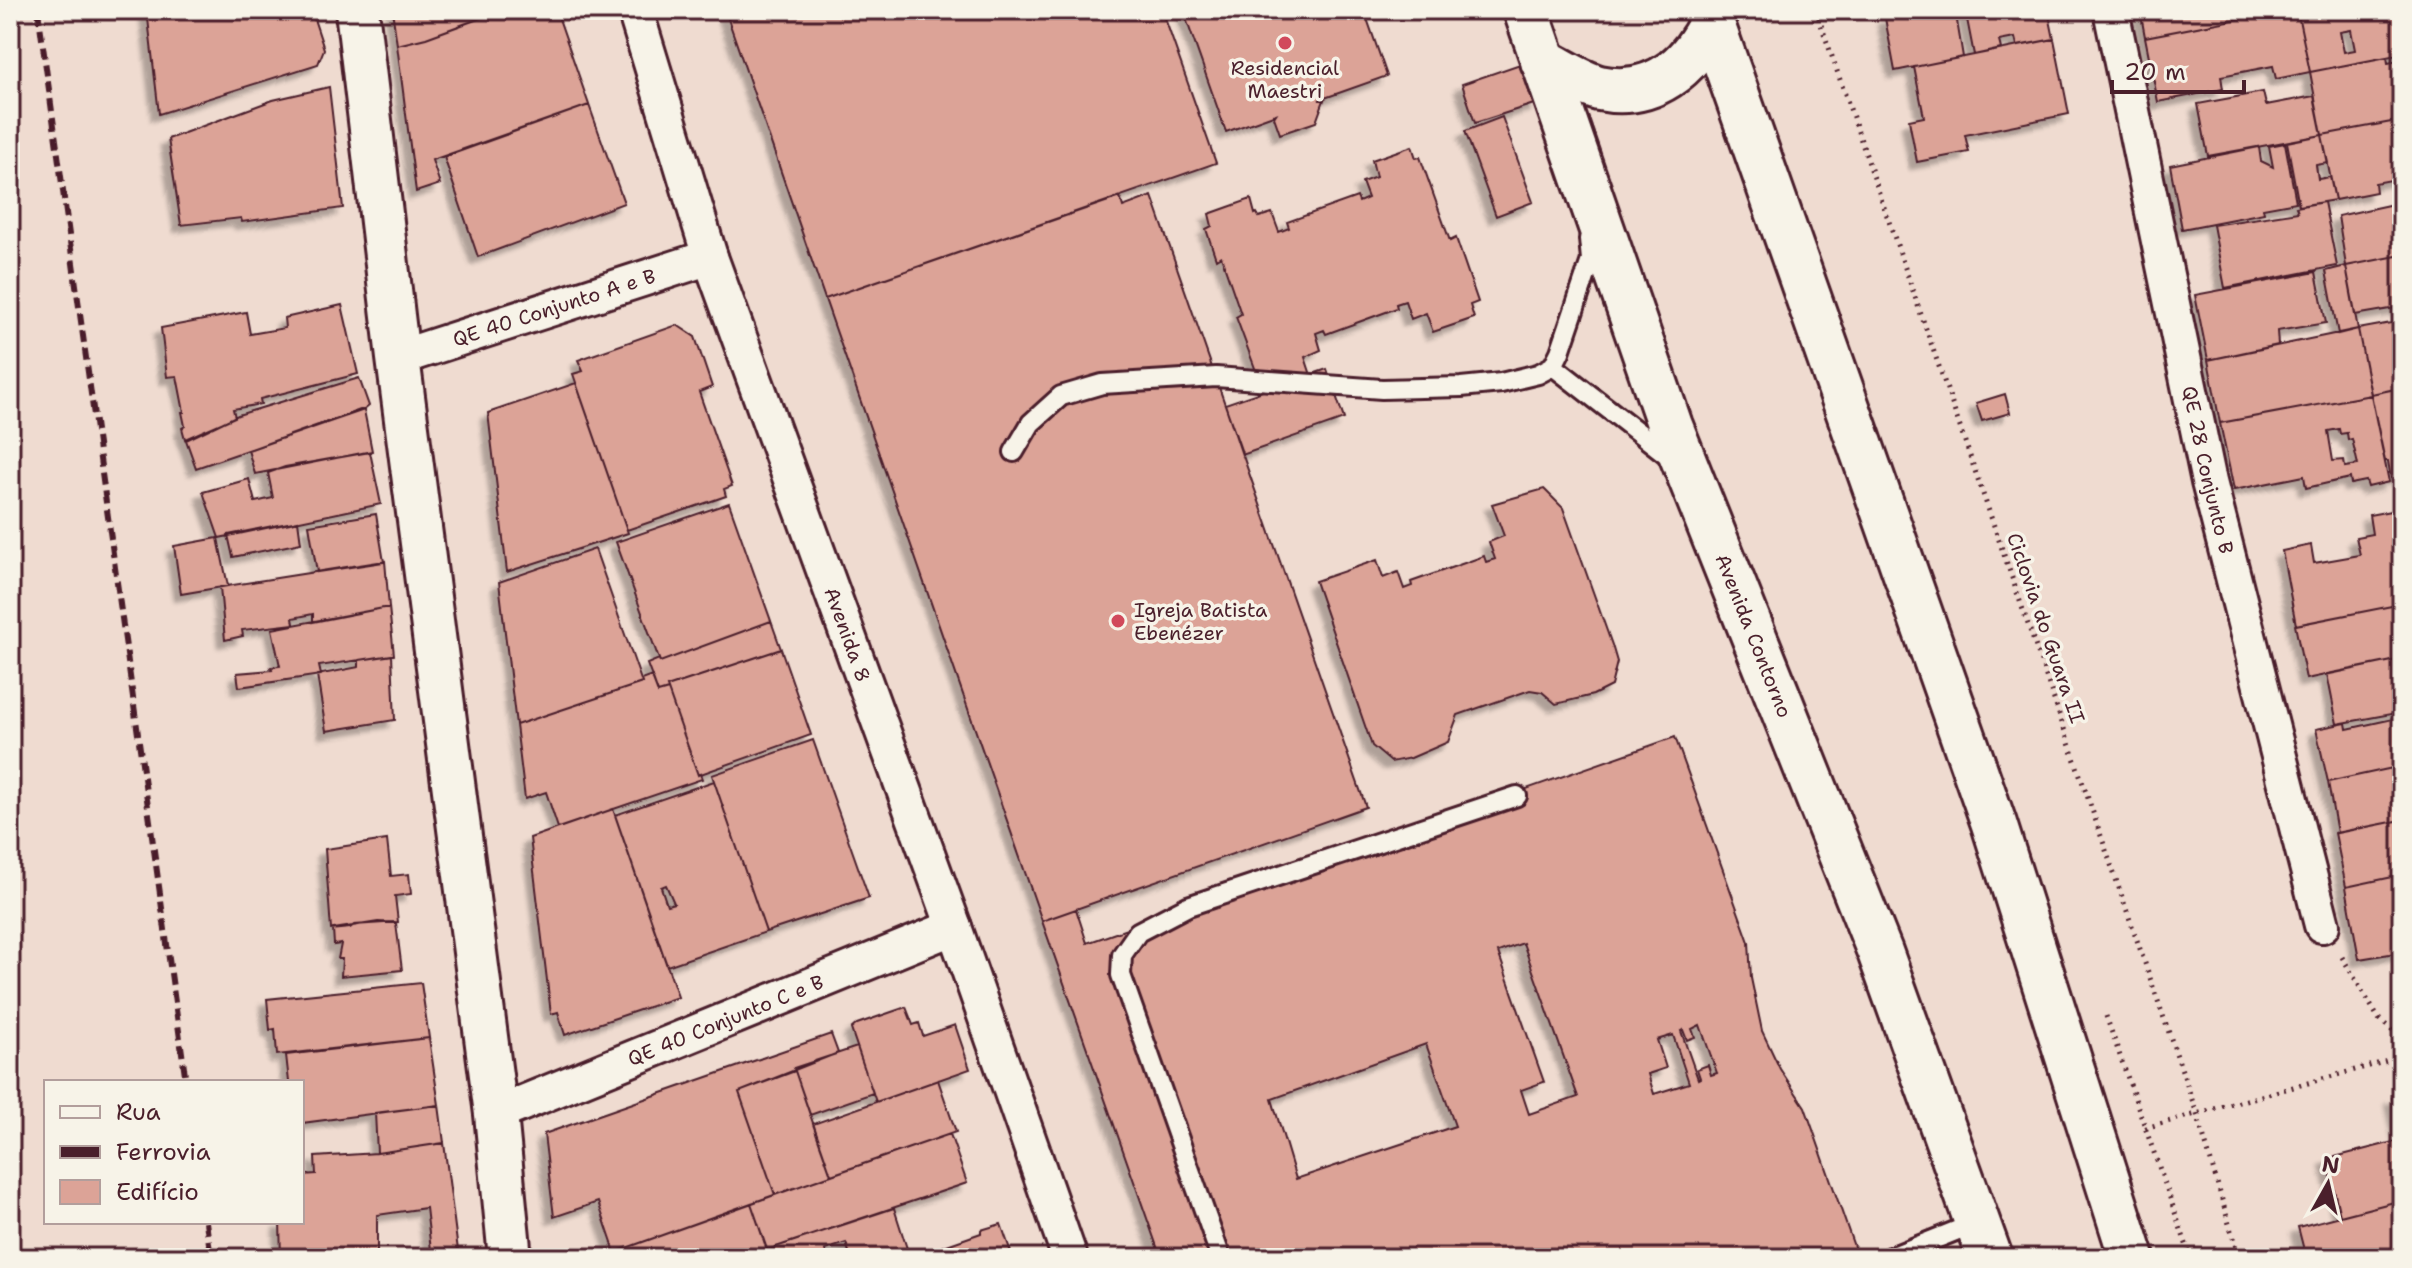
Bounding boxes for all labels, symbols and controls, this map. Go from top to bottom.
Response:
marker: Residencial Maestri [1276,34,1294,52]
scale bar [2112,44,2244,94]
place label: Residencial Maestri [1231,55,1339,104]
text: 20 m [2124,56,2186,88]
street label: QE 40 Conjunto A e B [449,263,659,352]
street label: QE 28 Conjunto B [2176,383,2240,557]
street label: Ciclovia do Guara II [2001,529,2091,727]
street label: Avenida Contorno [1709,550,1798,721]
street label: Avenida 8 [818,584,877,686]
place label: Igreja Batista Ebenézer [1134,597,1268,646]
marker: Igreja Batista Ebenézer [1109,612,1127,630]
street label: QE 40 Conjunto C e B [624,969,827,1072]
legend [44,1080,304,1224]
text: Rua [116,1096,161,1128]
text: Ferrovia [116,1136,211,1168]
north arrow [2288,1144,2368,1224]
text: N [2320,1149,2341,1180]
text: Edifício [116,1176,199,1208]

